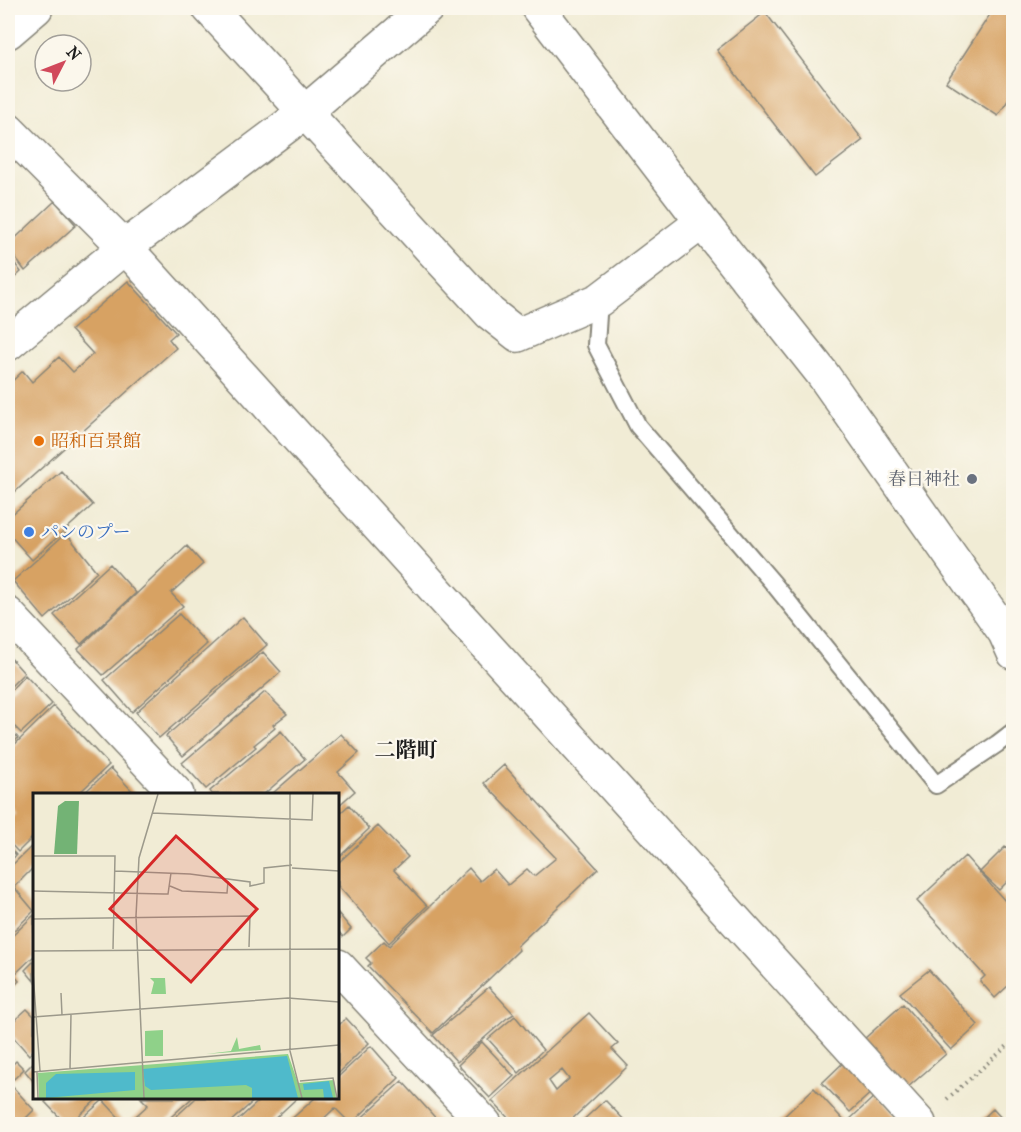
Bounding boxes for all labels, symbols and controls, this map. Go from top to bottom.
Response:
north arrow [33,33,93,93]
text: N [63,42,85,65]
place label: 昭和百景館 [51,431,141,452]
marker: 昭和百景館 [32,434,46,448]
place label: 春日神社 [888,469,960,490]
marker: 春日神社 [965,472,979,486]
place label: パンのプー [41,522,130,543]
marker: パンのプー [22,525,36,539]
district label: 二階町 [375,738,438,762]
inset map [33,793,339,1099]

